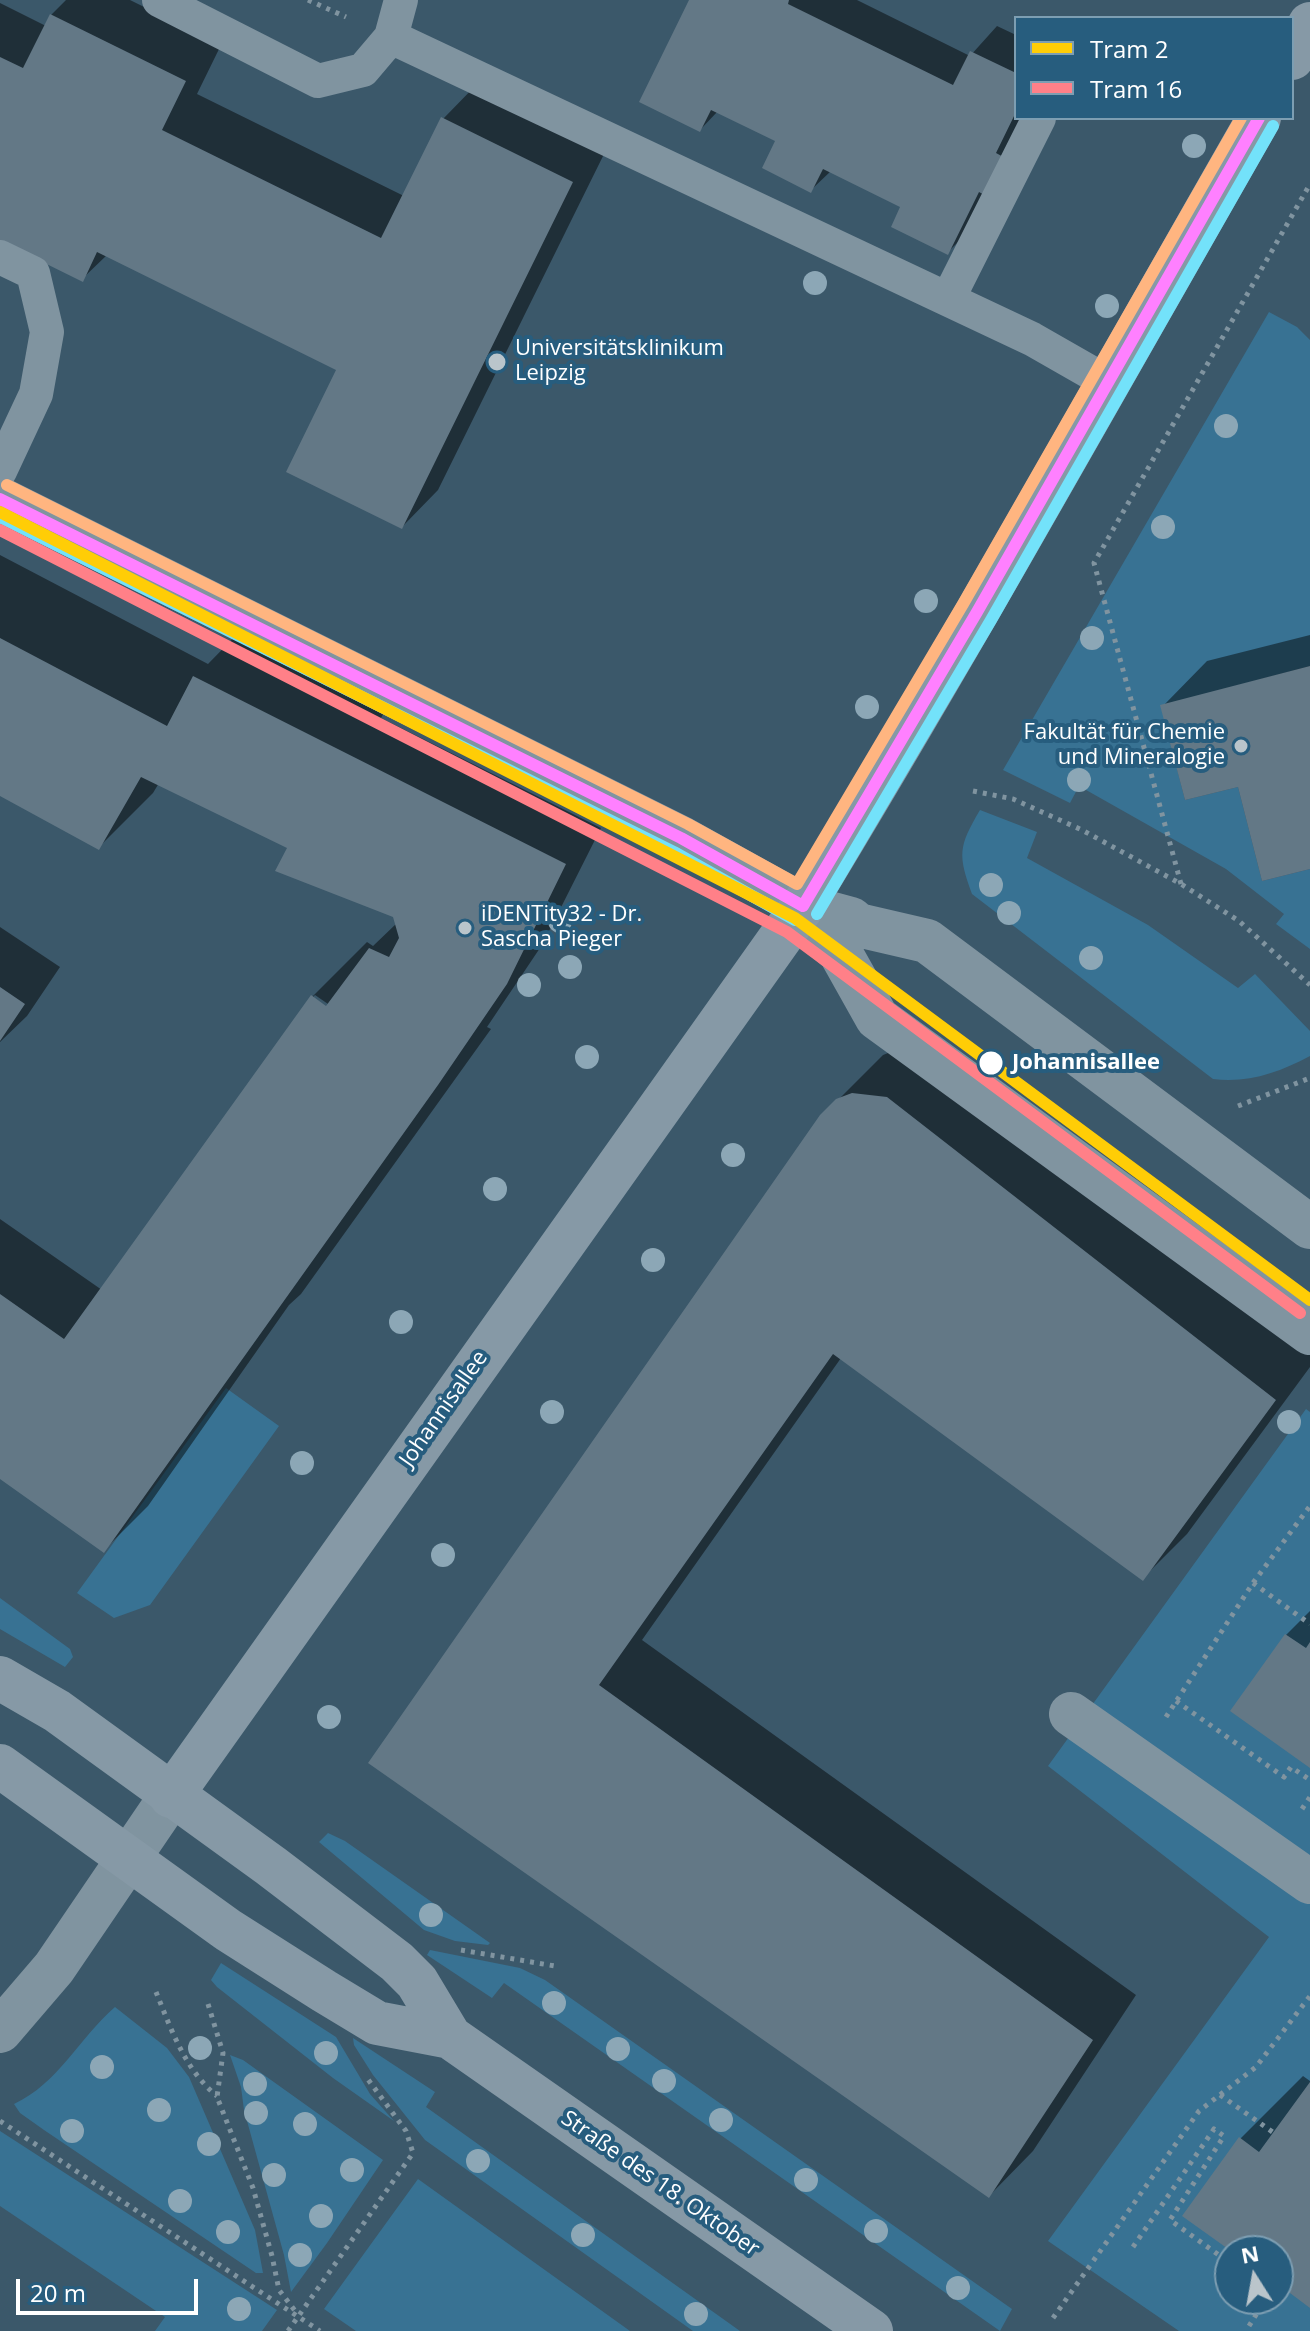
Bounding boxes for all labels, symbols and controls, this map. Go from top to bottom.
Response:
legend [1014,16,1294,120]
text: Tram 2 [1090,32,1169,65]
text: Tram 16 [1090,72,1182,105]
place label: Universitätsklinikum Leipzig [515,336,724,388]
marker: Universitätsklinikum Leipzig [486,351,508,373]
place label: Fakultät für Chemie und Mineralogie [1024,720,1225,772]
marker: Fakultät für Chemie und Mineralogie [1232,737,1250,755]
place label: iDENTity32 - Dr. Sascha Pieger [481,902,642,954]
marker: iDENTity32 - Dr. Sascha Pieger [456,919,474,937]
marker: Johannisallee [977,1049,1005,1077]
place label: Johannisallee [1012,1050,1160,1076]
street label: Johannisallee [394,1346,494,1472]
street label: Straße des 18. Oktober [556,2105,764,2263]
north arrow [1214,2235,1294,2315]
text: N [1238,2237,1261,2270]
scale bar [20,2263,202,2313]
text: 20 m [30,2276,86,2309]

